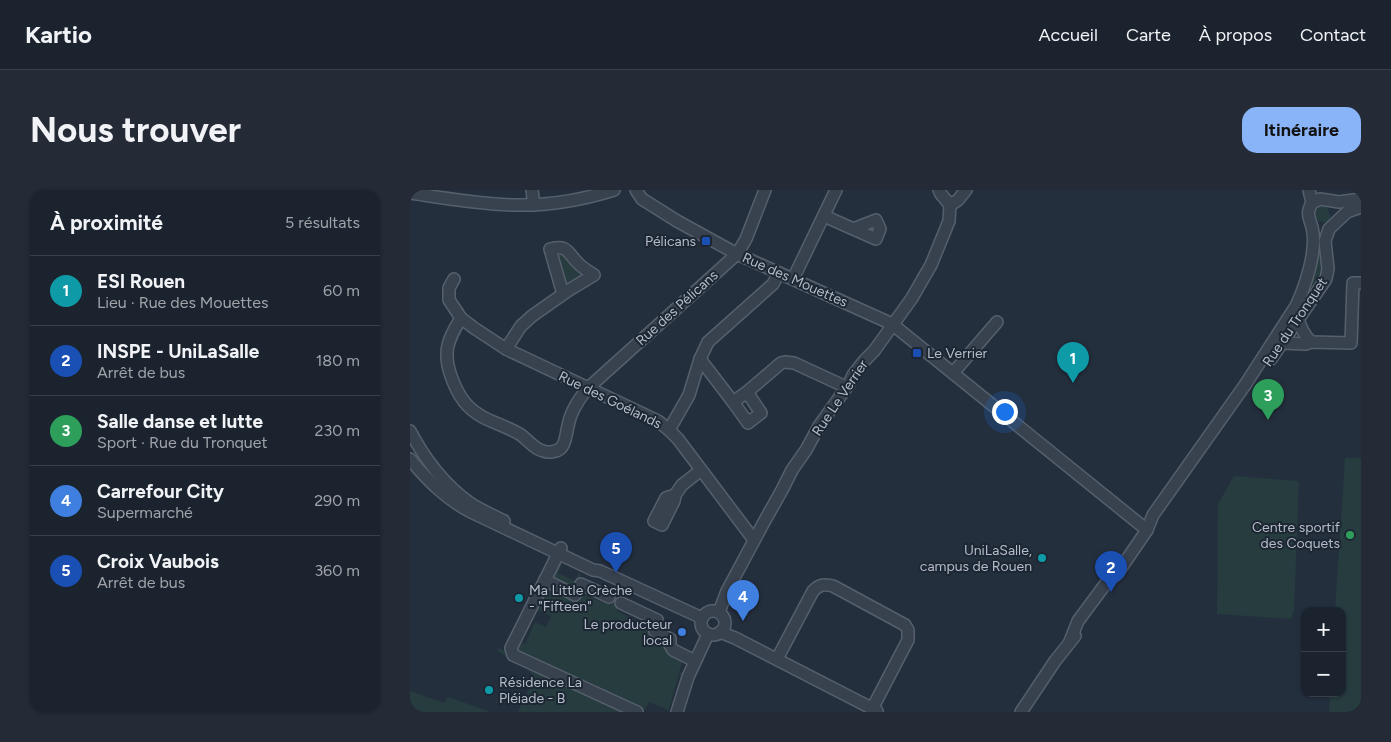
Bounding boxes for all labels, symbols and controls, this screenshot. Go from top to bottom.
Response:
text: Kartio [25,20,92,49]
text: Accueil [1038,24,1098,46]
text: Carte [1126,24,1171,46]
text: À propos [1199,24,1272,46]
text: Contact [1300,24,1366,46]
button: Itinéraire [1242,107,1361,153]
text: Nous trouver [30,109,241,151]
text: À proximité [50,210,163,235]
text: 5 résultats [285,213,360,232]
place label: Pélicans [645,233,696,250]
marker: Pélicans [700,235,712,247]
street label: Rue des Mouettes [740,249,850,311]
street label: Rue des Pélicans [632,267,722,349]
text: ESI Rouen [97,270,185,293]
street label: Rue du Tronquet [1259,274,1331,370]
text: 1 [63,281,69,300]
text: 60 m [323,281,360,300]
text: Lieu · Rue des Mouettes [97,293,269,312]
text: INSPE - UniLaSalle [97,340,259,363]
pin: 1 [1057,342,1089,383]
place label: Le Verrier [927,345,988,362]
marker: Le Verrier [911,347,923,359]
text: 2 [61,351,71,370]
text: 180 m [316,351,360,370]
street label: Rue Le Verrier [808,357,872,439]
text: Arrêt de bus [97,363,185,382]
street label: Rue des Goélands [556,368,664,432]
pin: 3 [1252,379,1284,420]
your location [992,399,1018,425]
text: Salle danse et lutte [97,410,263,433]
text: 3 [62,421,70,440]
text: 230 m [315,421,360,440]
text: Sport · Rue du Tronquet [97,433,268,452]
text: Carrefour City [97,480,224,503]
text: 4 [61,491,71,510]
text: 290 m [314,491,360,510]
text: Supermarché [97,503,193,522]
place label: Centre sportif des Coquets [1252,519,1341,552]
marker: Centre sportif des Coquets [1344,529,1356,541]
pin: 5 [600,532,632,573]
place label: UniLaSalle, campus de Rouen [920,542,1032,575]
text: Croix Vaubois [97,550,219,573]
pin: 2 [1095,551,1127,592]
marker: UniLaSalle, campus de Rouen [1036,552,1048,564]
text: 5 [61,561,71,580]
text: 360 m [314,561,360,580]
text: Arrêt de bus [97,573,185,592]
pin: 4 [727,580,759,621]
place label: Ma Little Crèche - "Fifteen" [529,582,633,615]
marker: Ma Little Crèche - "Fifteen" [513,592,525,604]
map controls [1301,607,1346,697]
button: + [1301,607,1346,652]
place label: Le producteur local [583,616,672,649]
marker: Le producteur local [676,626,688,638]
button: − [1301,652,1346,697]
place label: Résidence La Pléiade - B [499,674,582,707]
marker: Résidence La Pléiade - B [483,684,495,696]

